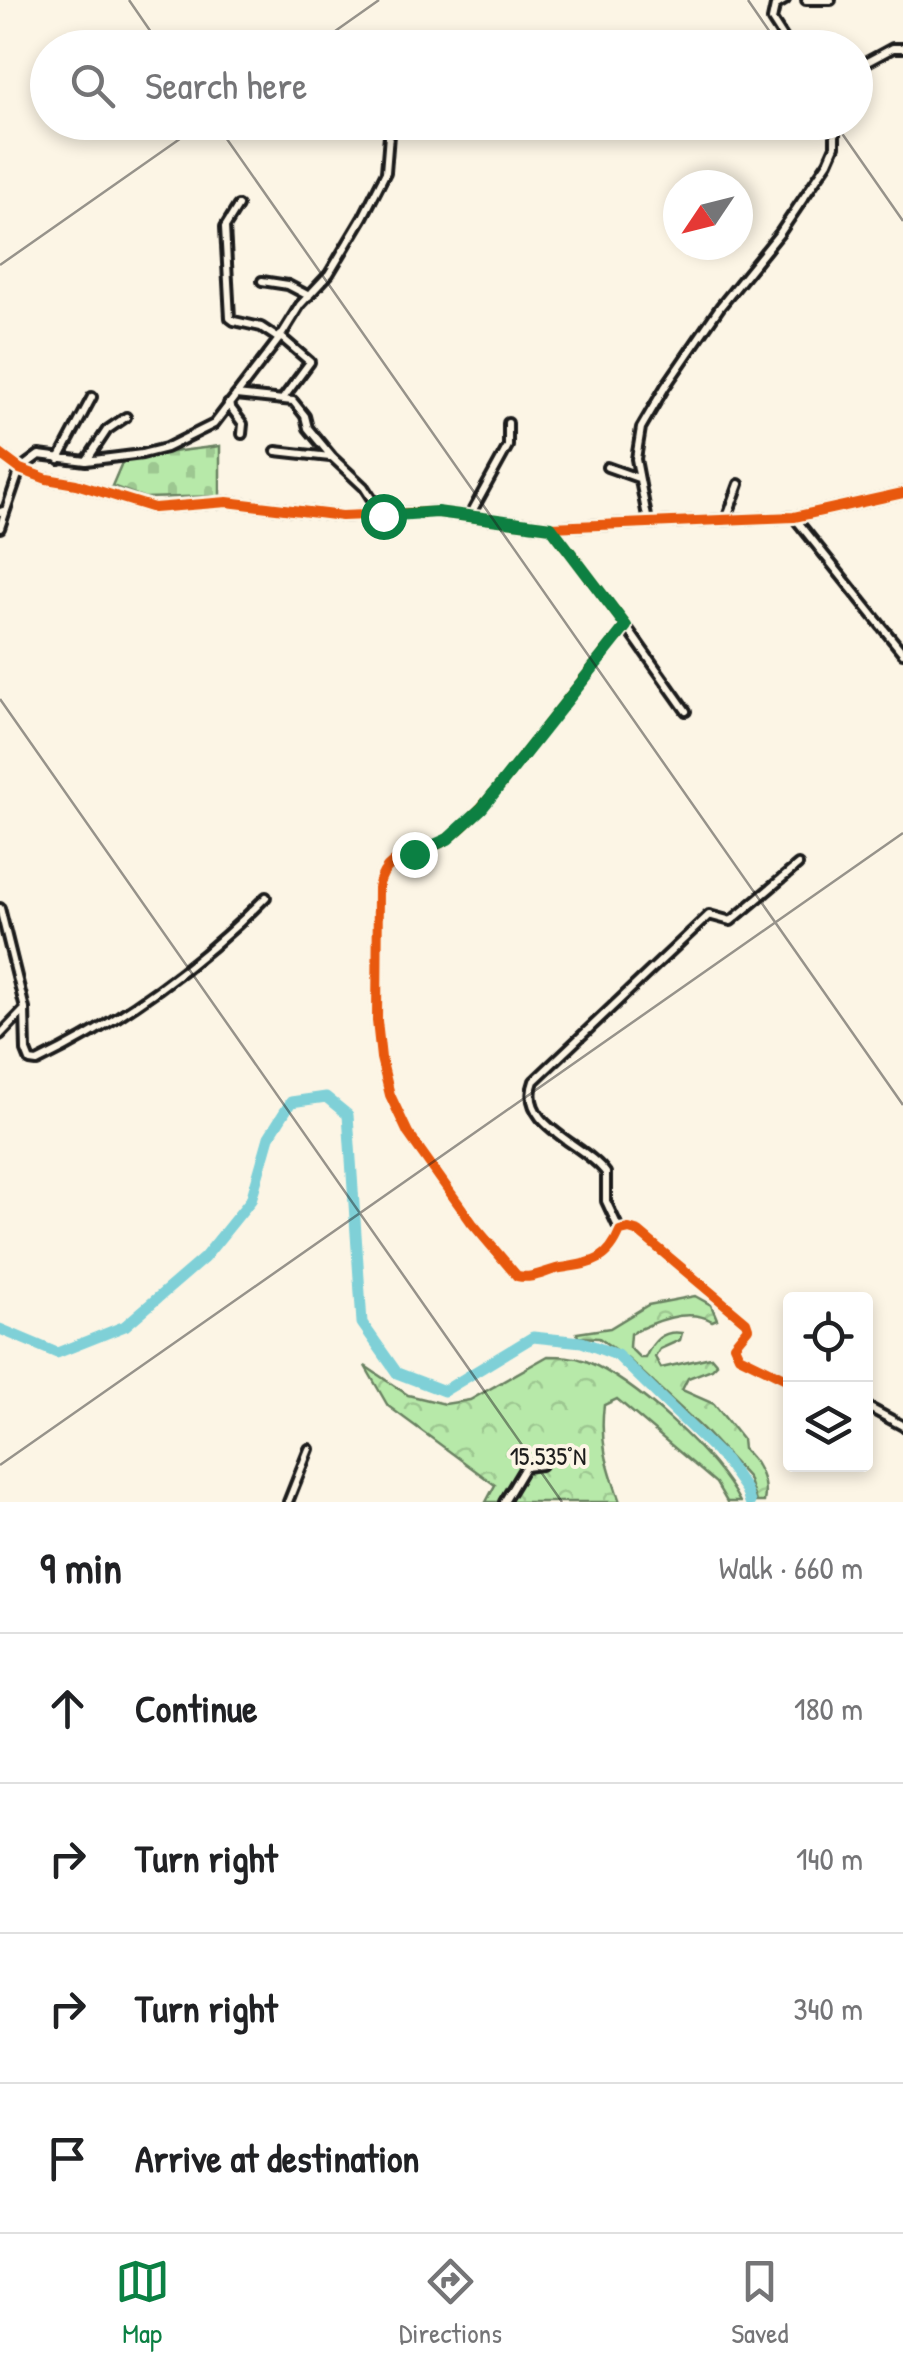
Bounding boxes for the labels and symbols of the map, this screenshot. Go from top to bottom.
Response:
north arrow [663,170,753,260]
route start [361,494,407,540]
route end [392,832,438,878]
text: 15.535°N [510,1439,586,1473]

